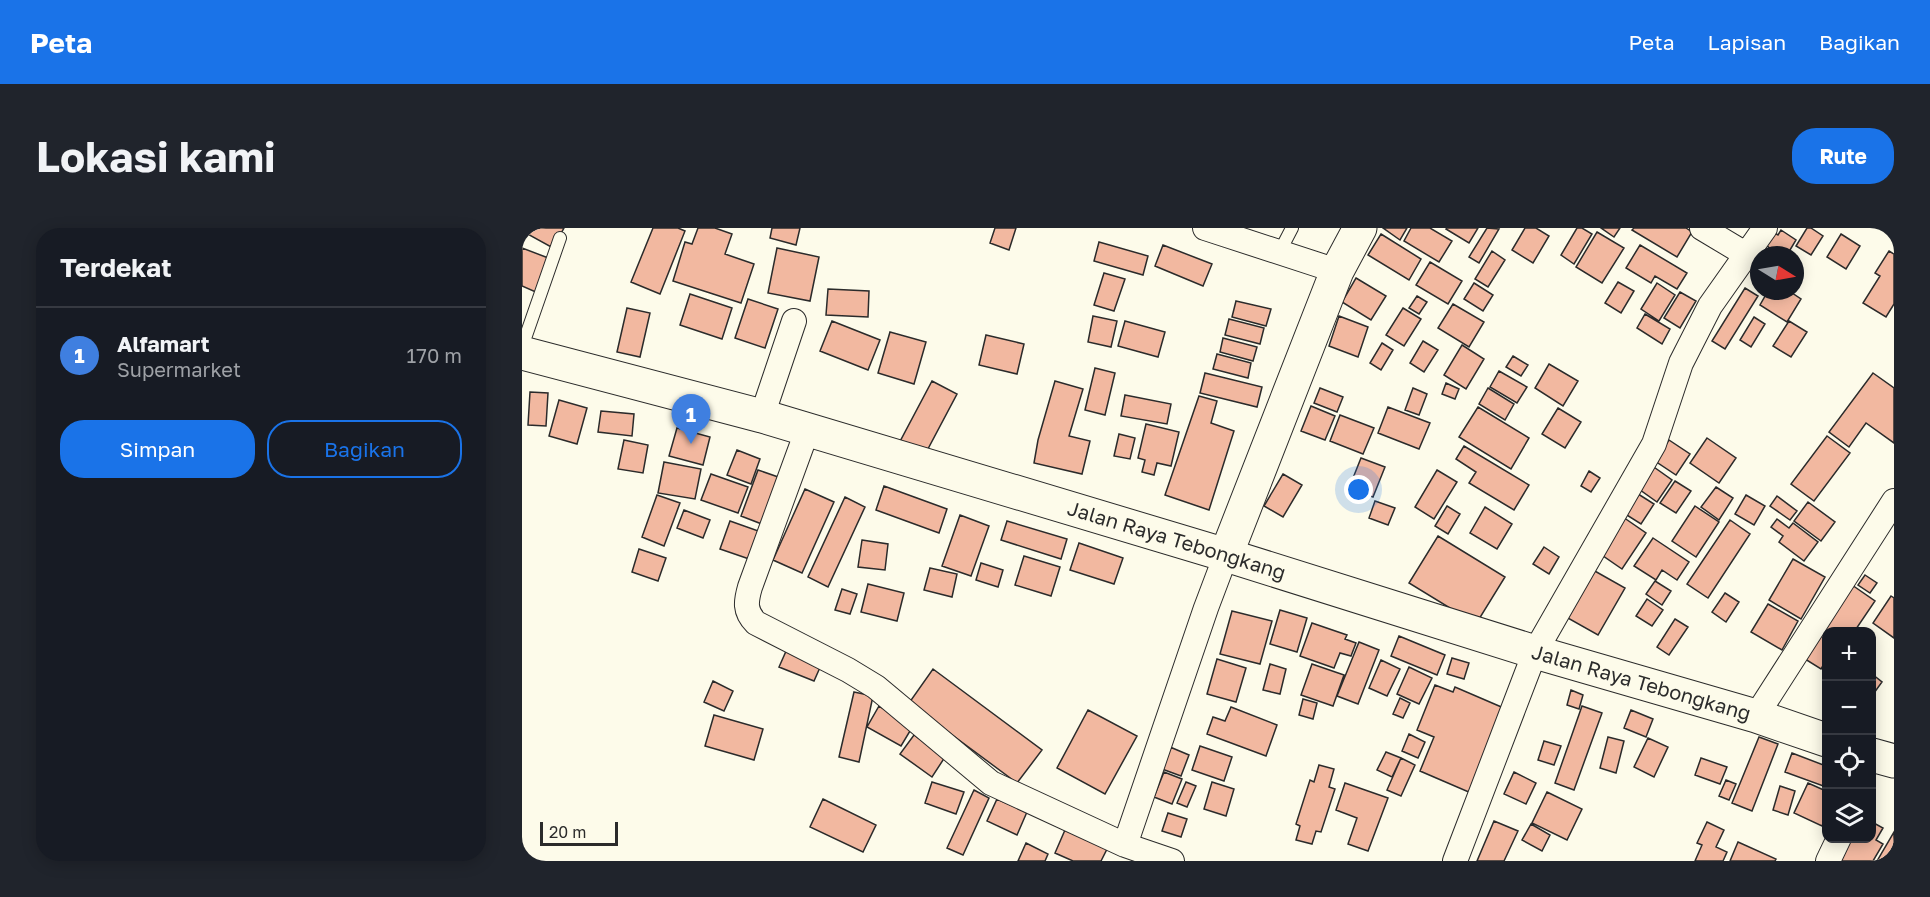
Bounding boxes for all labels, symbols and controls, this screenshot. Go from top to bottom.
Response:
text: Peta [30,26,92,59]
text: Peta [1629,29,1675,55]
text: Lapisan [1708,29,1786,55]
text: Bagikan [1819,29,1900,55]
button: Rute [1792,128,1894,184]
text: Lokasi kami [36,131,276,181]
north arrow [1750,246,1804,300]
text: Terdekat [60,252,172,283]
text: Alfamart [117,330,210,357]
text: 1 [74,343,85,367]
text: 170 m [407,343,462,367]
text: Supermarket [117,357,241,381]
pin: 1 [672,394,710,444]
button: Simpan [60,420,255,478]
button: Bagikan [267,420,462,478]
your location [1344,475,1373,504]
street label: Jalan Raya Tebongkang [1065,495,1289,584]
map controls [1822,627,1876,843]
button: + [1822,627,1876,681]
street label: Jalan Raya Tebongkang [1529,639,1754,725]
button: − [1822,681,1876,735]
button: locate [1822,735,1876,789]
button: layers [1822,789,1876,843]
scale bar [540,819,618,846]
text: 20 m [549,822,586,842]

